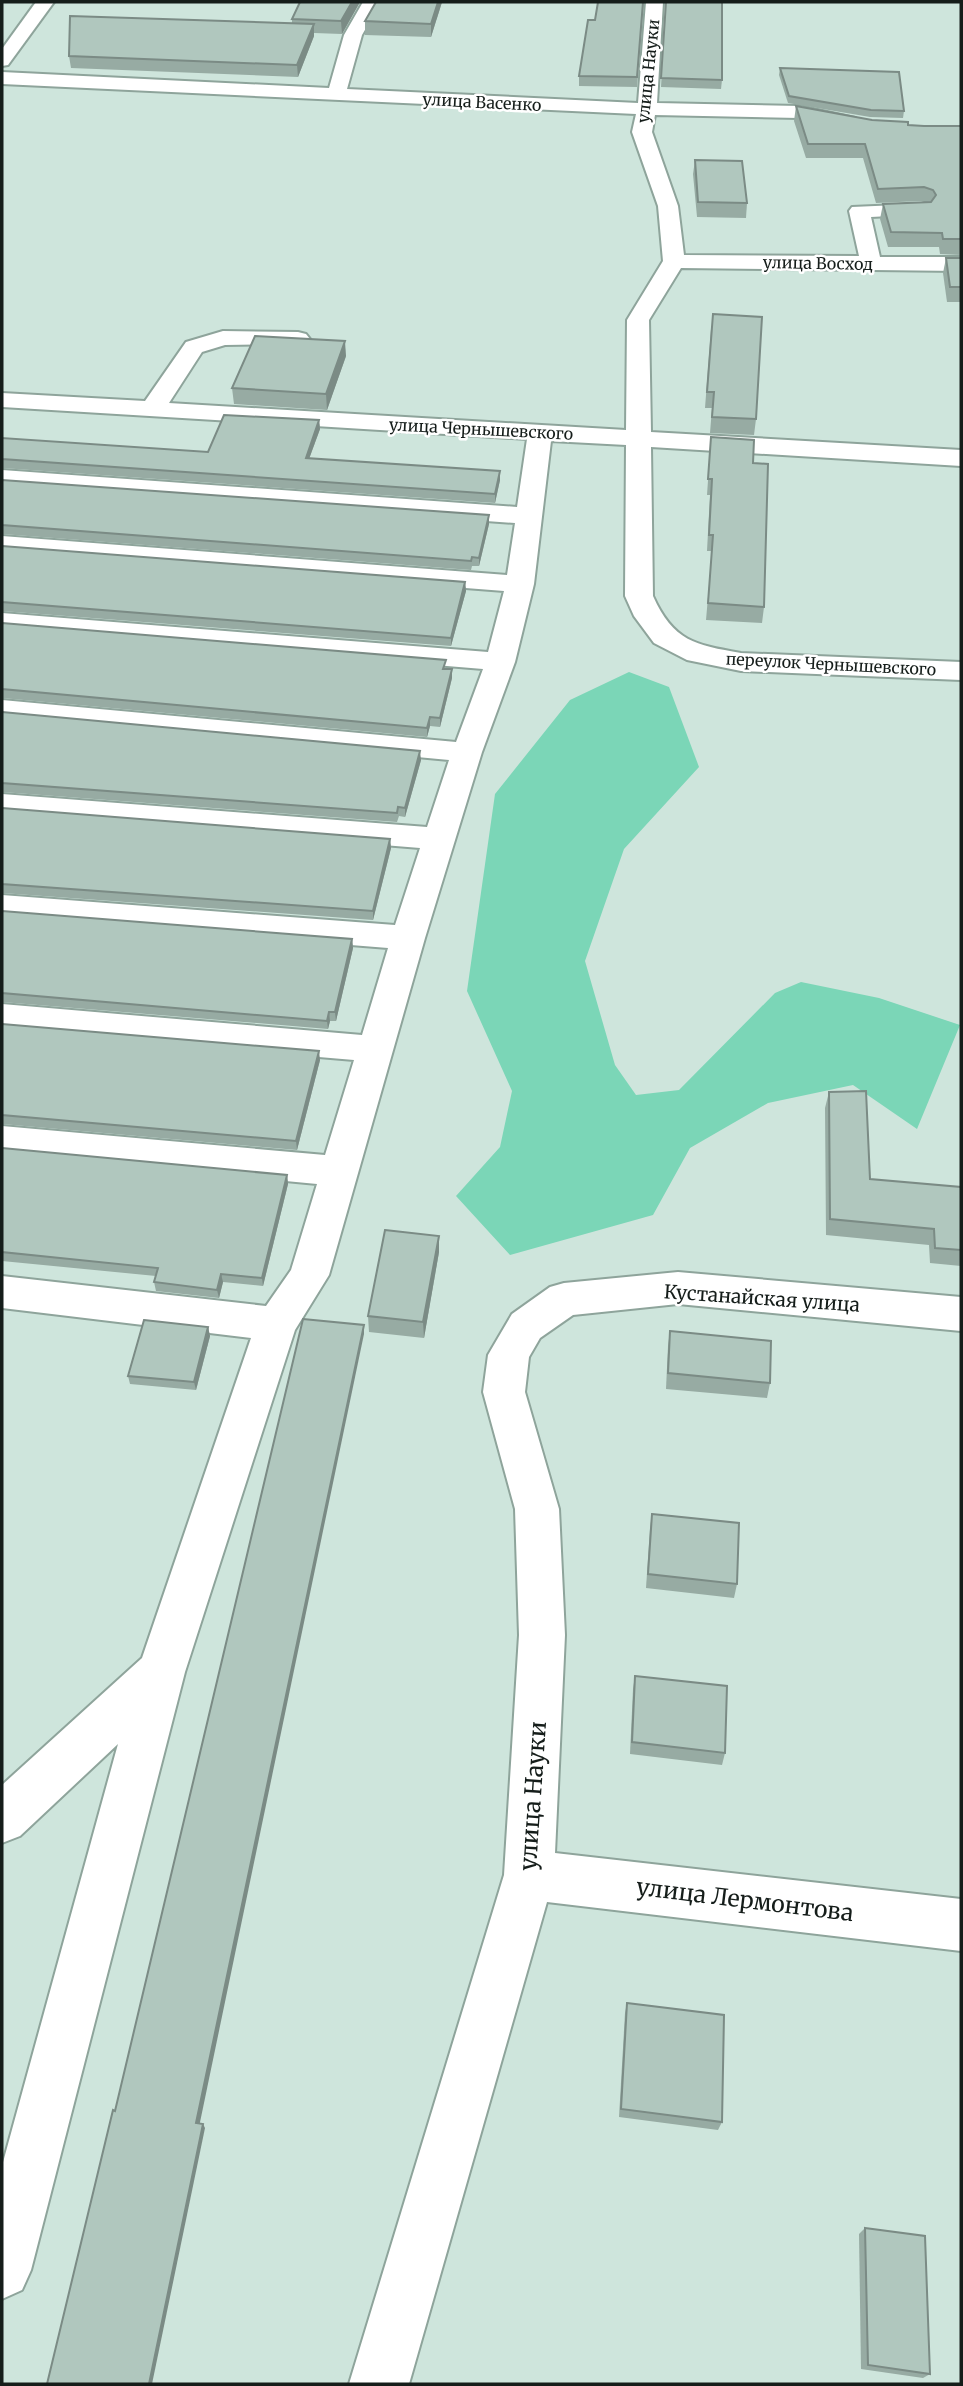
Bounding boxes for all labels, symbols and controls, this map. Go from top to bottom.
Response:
street label: улица Науки [633,18,663,124]
street label: улица Васенко [422,89,542,115]
street label: улица Восход [763,252,873,274]
street label: улица Чернышевского [388,414,574,444]
street label: переулок Чернышевского [725,649,937,679]
street label: Кустанайская улица [663,1279,861,1317]
street label: улица Науки [513,1720,552,1872]
street label: улица Лермонтова [635,1872,855,1927]

